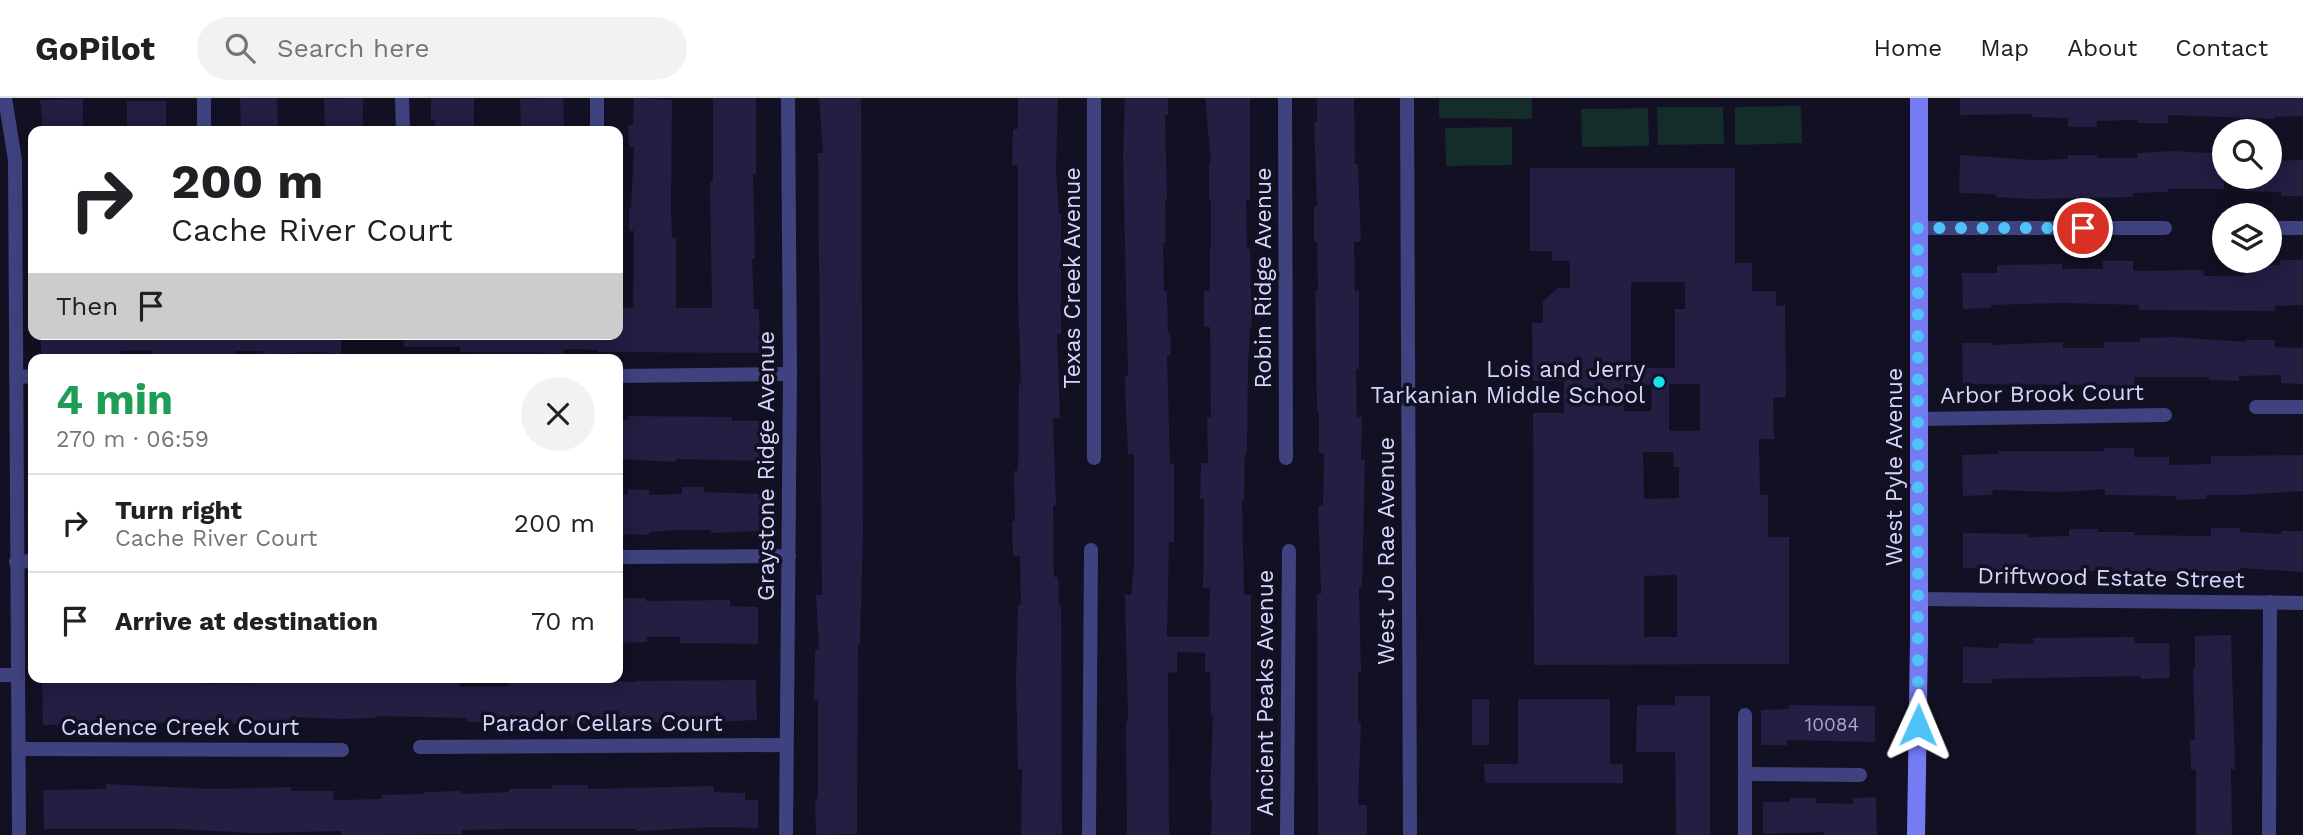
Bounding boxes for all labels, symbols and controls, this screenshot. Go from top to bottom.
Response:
search box [197,17,687,80]
text: GoPilot [35,29,155,68]
icon: search [221,29,259,67]
text: Search here [277,33,429,63]
text: Home [1874,34,1942,62]
text: Map [1980,34,2029,62]
text: About [2067,34,2137,62]
text: Contact [2175,34,2268,62]
map controls [2212,119,2282,273]
button: search [2212,119,2282,189]
text: 200 m [171,152,323,210]
icon: right [56,154,147,245]
street label: Texas Creek Avenue [1059,167,1086,389]
street label: Robin Ridge Avenue [1250,168,1277,388]
pin [2053,198,2113,258]
button: layers [2212,203,2282,273]
icon: arrive [2064,209,2102,247]
text: Cache River Court [171,211,453,249]
icon: arrive [132,287,170,325]
text: Then [56,291,118,321]
street label: Graystone Ridge Avenue [753,331,780,601]
place label: Lois and Jerry Tarkanian Middle School [1370,356,1645,409]
street label: West Pyle Avenue [1881,368,1908,566]
marker: Lois and Jerry Tarkanian Middle School [1651,374,1667,390]
text: 4 min [56,375,173,424]
button: close [521,377,595,451]
street label: Arbor Brook Court [1940,379,2144,409]
text: 270 m · 06:59 [56,426,209,453]
street label: West Jo Rae Avenue [1373,437,1400,665]
text: Turn right [115,495,242,525]
icon: right [56,504,94,542]
text: 200 m [514,508,595,538]
text: Cache River Court [115,525,317,552]
street label: Driftwood Estate Street [1977,562,2245,594]
street label: Ancient Peaks Avenue [1252,570,1279,816]
icon: arrive [56,602,94,640]
text: Arrive at destination [115,606,378,636]
text: 70 m [531,606,595,636]
position arrow [1881,688,1955,762]
street label: Parador Cellars Court [481,710,723,737]
house number: 10084 [1805,713,1859,736]
street label: Cadence Creek Court [61,714,300,741]

